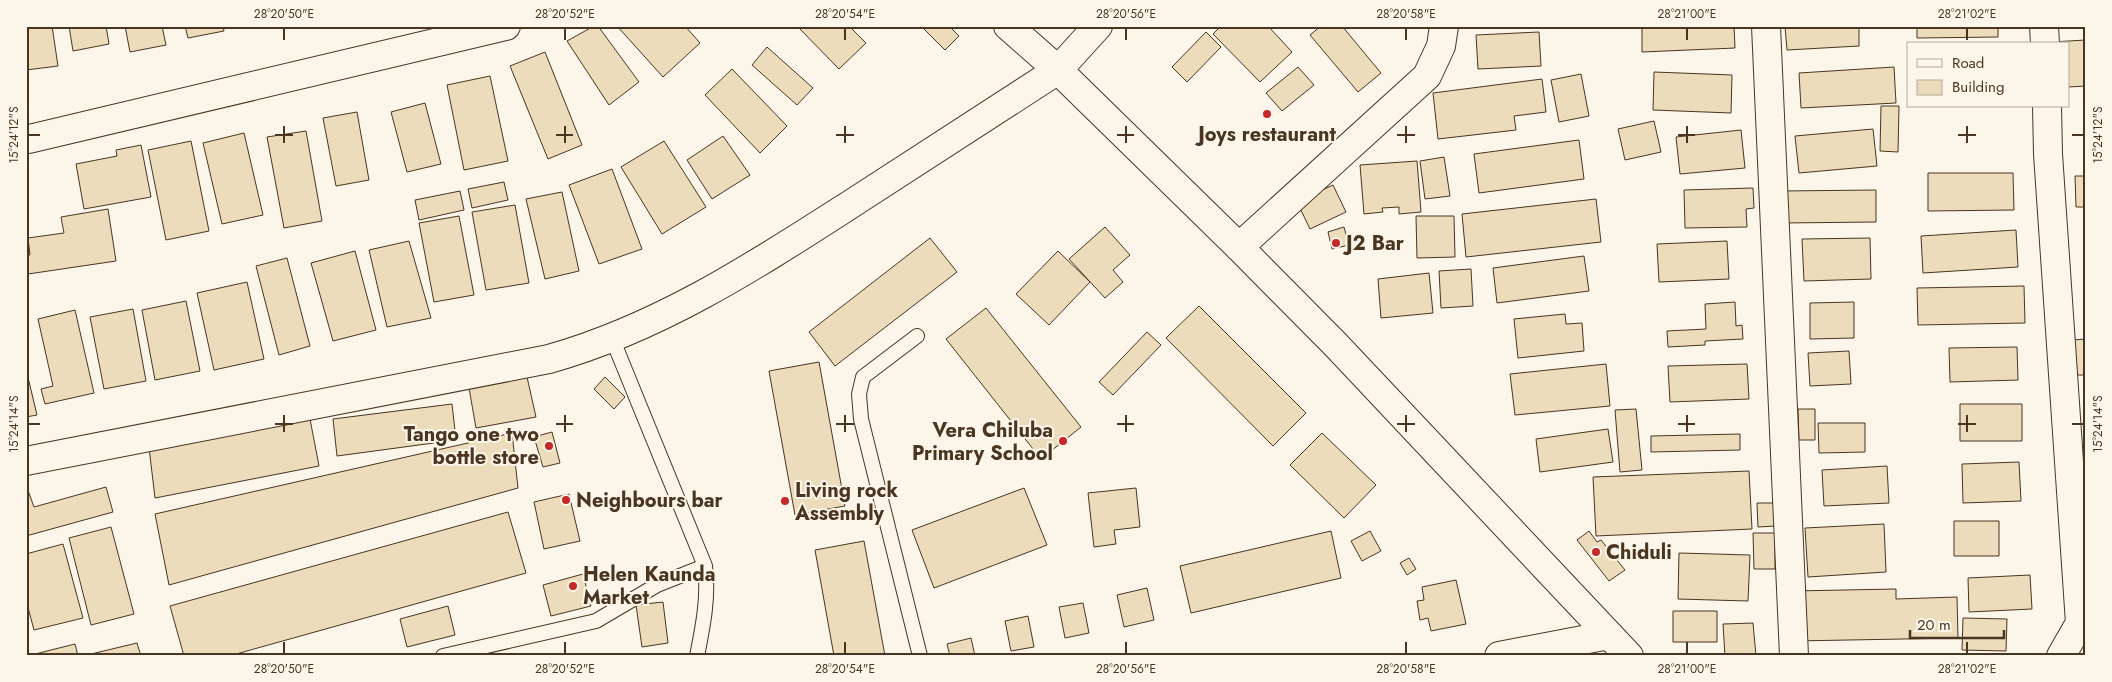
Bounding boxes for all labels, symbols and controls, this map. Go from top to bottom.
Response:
text: 28°20'50"E [254,5,314,23]
text: 28°20'52"E [535,5,595,23]
text: 28°20'54"E [815,5,875,23]
text: 28°20'56"E [1096,5,1156,23]
text: 28°20'58"E [1376,5,1436,23]
text: 28°21'00"E [1658,5,1716,23]
text: 28°21'02"E [1938,5,1996,23]
legend [1907,42,2070,108]
text: Road [1952,52,1984,74]
text: Building [1952,76,2004,98]
text: 15°24'12"S [5,106,23,164]
text: 15°24'12"S [2089,106,2107,164]
marker: Joys restaurant [1261,108,1273,120]
place label: Joys restaurant [1194,120,1336,149]
place label: J2 Bar [1342,229,1405,258]
marker: J2 Bar [1330,237,1342,249]
text: 15°24'14"S [5,395,23,453]
text: 15°24'14"S [2089,395,2107,453]
place label: Vera Chiluba Primary School [912,416,1053,468]
place label: Tango one two bottle store [404,420,539,472]
marker: Vera Chiluba Primary School [1057,435,1069,447]
marker: Tango one two bottle store [543,440,555,452]
place label: Living rock Assembly [794,476,898,528]
place label: Neighbours bar [576,486,724,515]
marker: Neighbours bar [560,494,572,506]
marker: Living rock Assembly [779,495,791,507]
place label: Chiduli [1606,538,1672,567]
marker: Chiduli [1590,546,1602,558]
place label: Helen Kaunda Market [583,560,715,612]
marker: Helen Kaunda Market [567,580,579,592]
scale bar [1910,607,2003,639]
text: 20 m [1917,614,1951,636]
text: 28°20'50"E [254,660,314,678]
text: 28°20'52"E [535,660,595,678]
text: 28°20'54"E [815,660,875,678]
text: 28°20'56"E [1096,660,1156,678]
text: 28°20'58"E [1376,660,1436,678]
text: 28°21'00"E [1658,660,1716,678]
text: 28°21'02"E [1938,660,1996,678]

